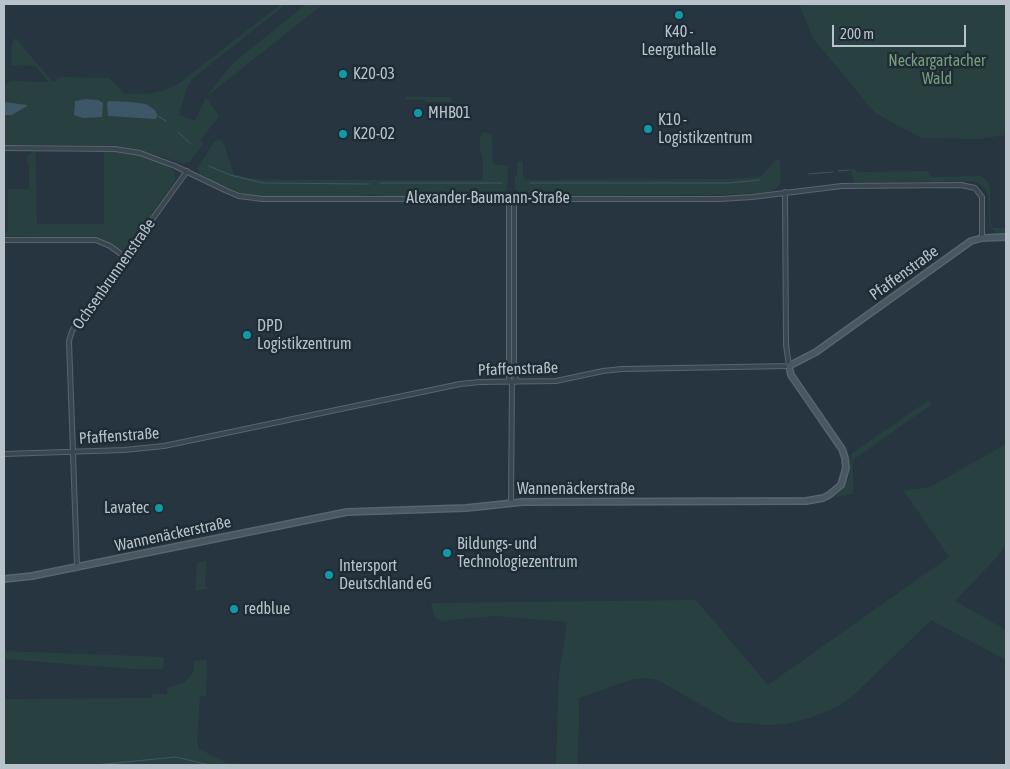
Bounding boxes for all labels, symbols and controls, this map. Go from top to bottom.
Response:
marker: K40 - Leerguthalle [673,9,685,21]
scale bar [835,15,969,47]
place label: K40 - Leerguthalle [642,22,716,60]
text: 200 m [840,25,874,42]
park label: Neckargartacher Wald [888,51,986,89]
place label: K20-03 [353,64,395,84]
marker: K20-03 [337,68,349,80]
place label: MHB01 [428,103,471,123]
marker: MHB01 [412,107,424,119]
place label: K10 - Logistikzentrum [658,110,752,148]
marker: K10 - Logistikzentrum [642,123,654,135]
place label: K20-02 [353,124,395,144]
marker: K20-02 [337,128,349,140]
street label: Alexander-Baumann-Straße [406,188,570,208]
street label: Ochsenbrunnenstraße [69,215,159,333]
street label: Pfaffenstraße [866,242,942,304]
place label: DPD Logistikzentrum [257,316,351,354]
marker: DPD Logistikzentrum [241,329,253,341]
street label: Pfaffenstraße [478,358,558,380]
street label: Pfaffenstraße [78,424,160,448]
street label: Wannenäckerstraße [517,479,635,499]
place label: Lavatec [104,498,149,518]
marker: Lavatec [153,502,165,514]
street label: Wannenäckerstraße [113,512,233,556]
place label: Bildungs- und Technologiezentrum [457,534,578,572]
marker: Bildungs- und Technologiezentrum [441,547,453,559]
place label: Intersport Deutschland eG [339,556,432,594]
marker: Intersport Deutschland eG [323,569,335,581]
place label: redblue [244,599,290,619]
marker: redblue [228,603,240,615]

